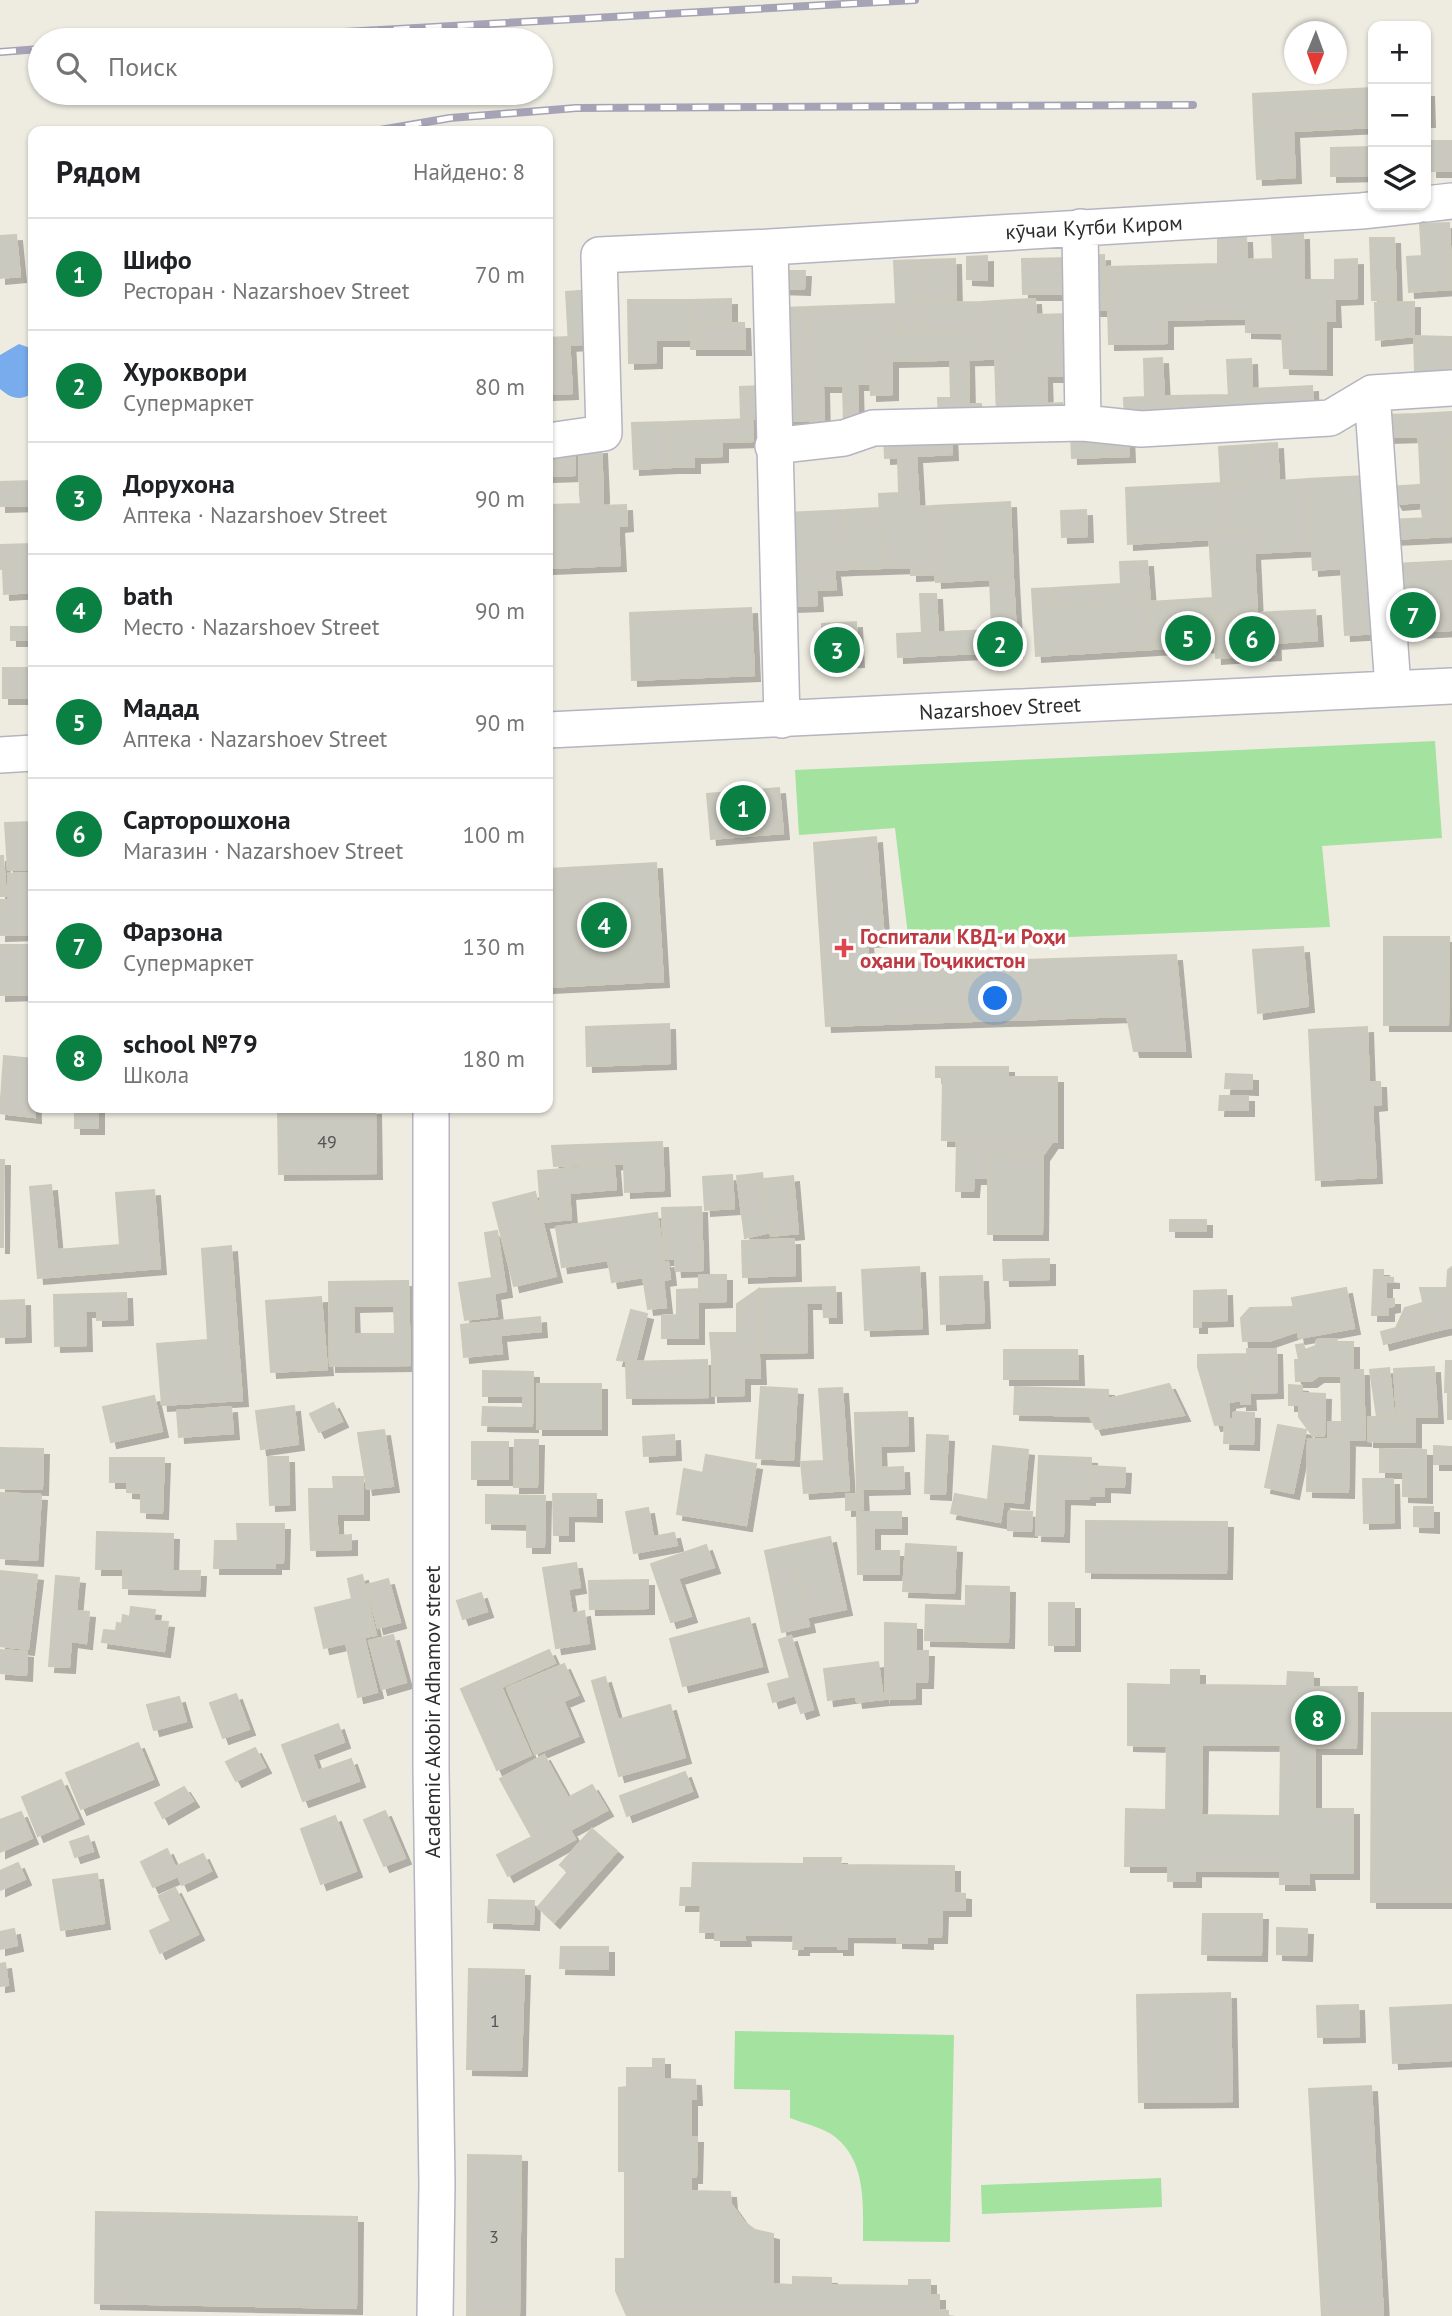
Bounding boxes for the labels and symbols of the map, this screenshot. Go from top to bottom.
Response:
north arrow [1284,21,1347,84]
street label: кӯчаи Кутби Киром [1005,209,1183,245]
pin: 7 [1390,589,1436,641]
pin: 5 [1165,612,1211,664]
pin: 6 [1229,613,1275,665]
pin: 2 [977,618,1023,670]
pin: 3 [814,624,860,676]
street label: Nazarshoev Street [918,690,1082,726]
pin: 1 [720,782,766,834]
pin: 4 [581,899,627,951]
place label: Госпитали КВД-и Роҳи оҳани Тоҷикистон [860,923,1066,974]
marker: Госпитали КВД-и Роҳи оҳани Тоҷикистон [834,938,854,958]
your location [978,981,1012,1015]
house number: 49 [317,1130,337,1153]
street label: Academic Akobir Adhamov street [419,1566,446,1858]
pin: 8 [1295,1692,1341,1744]
house number: 1 [490,2009,500,2032]
house number: 3 [489,2225,499,2248]

